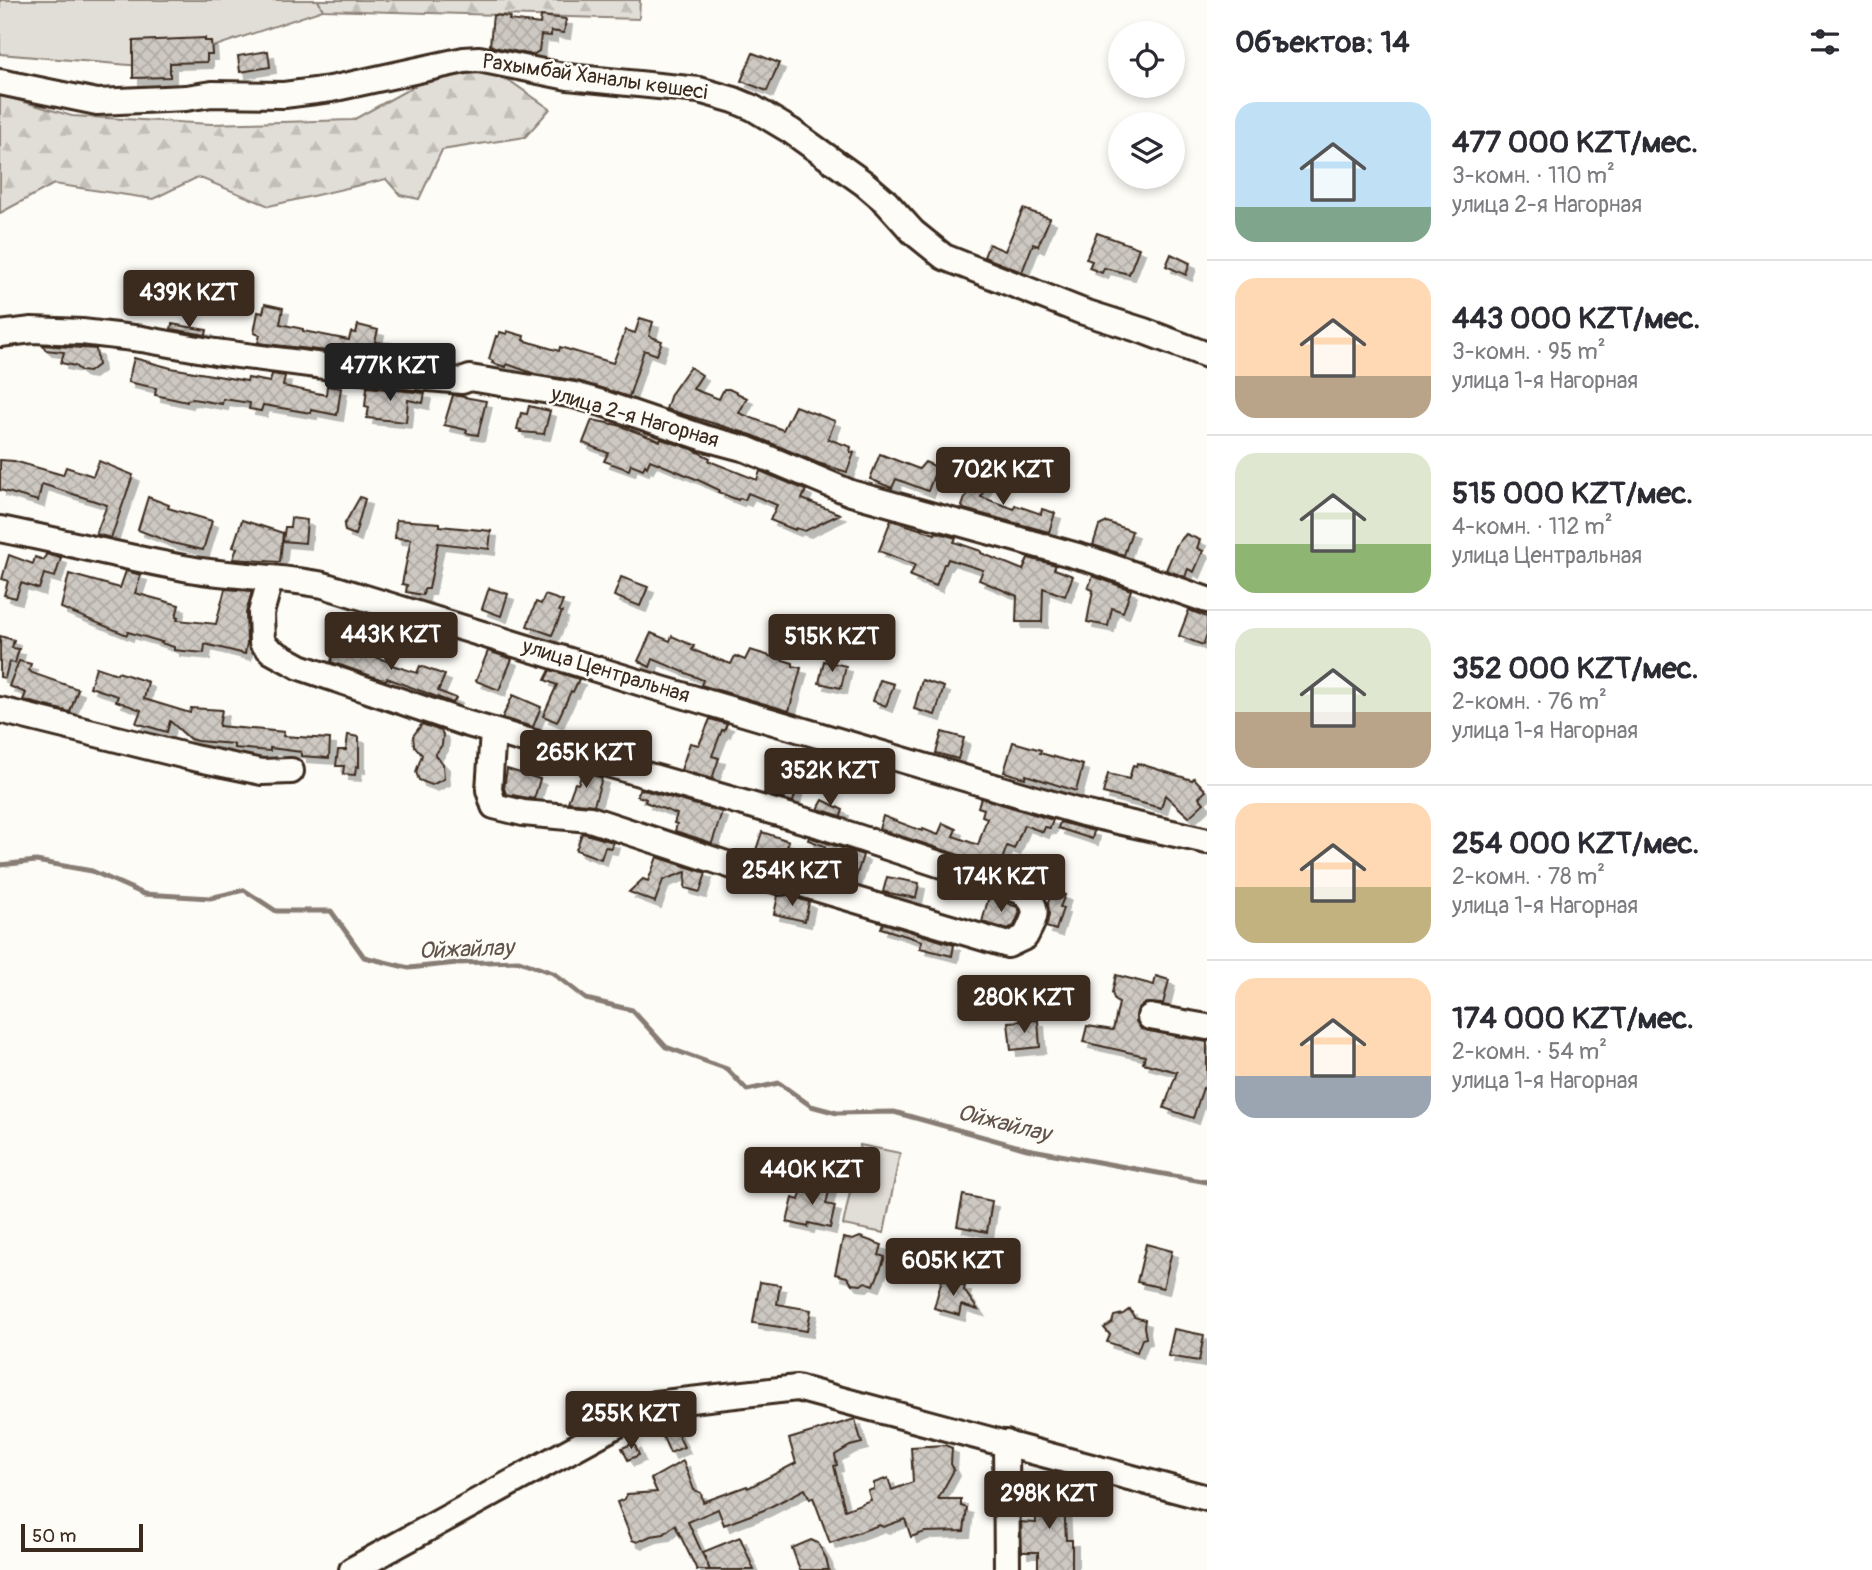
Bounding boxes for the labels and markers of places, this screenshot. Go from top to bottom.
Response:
pin: 439K KZT [117,270,261,330]
pin: 477K KZT [318,344,462,403]
pin: 702K KZT [931,448,1075,507]
pin: 443K KZT [319,612,463,672]
pin: 515K KZT [760,614,904,674]
pin: 265K KZT [514,730,658,790]
pin: 352K KZT [758,748,902,808]
pin: 254K KZT [720,848,864,908]
pin: 174K KZT [929,855,1073,914]
pin: 280K KZT [952,976,1096,1035]
pin: 440K KZT [740,1148,884,1207]
pin: 605K KZT [881,1238,1025,1298]
pin: 255K KZT [559,1392,703,1451]
pin: 298K KZT [977,1472,1121,1531]

